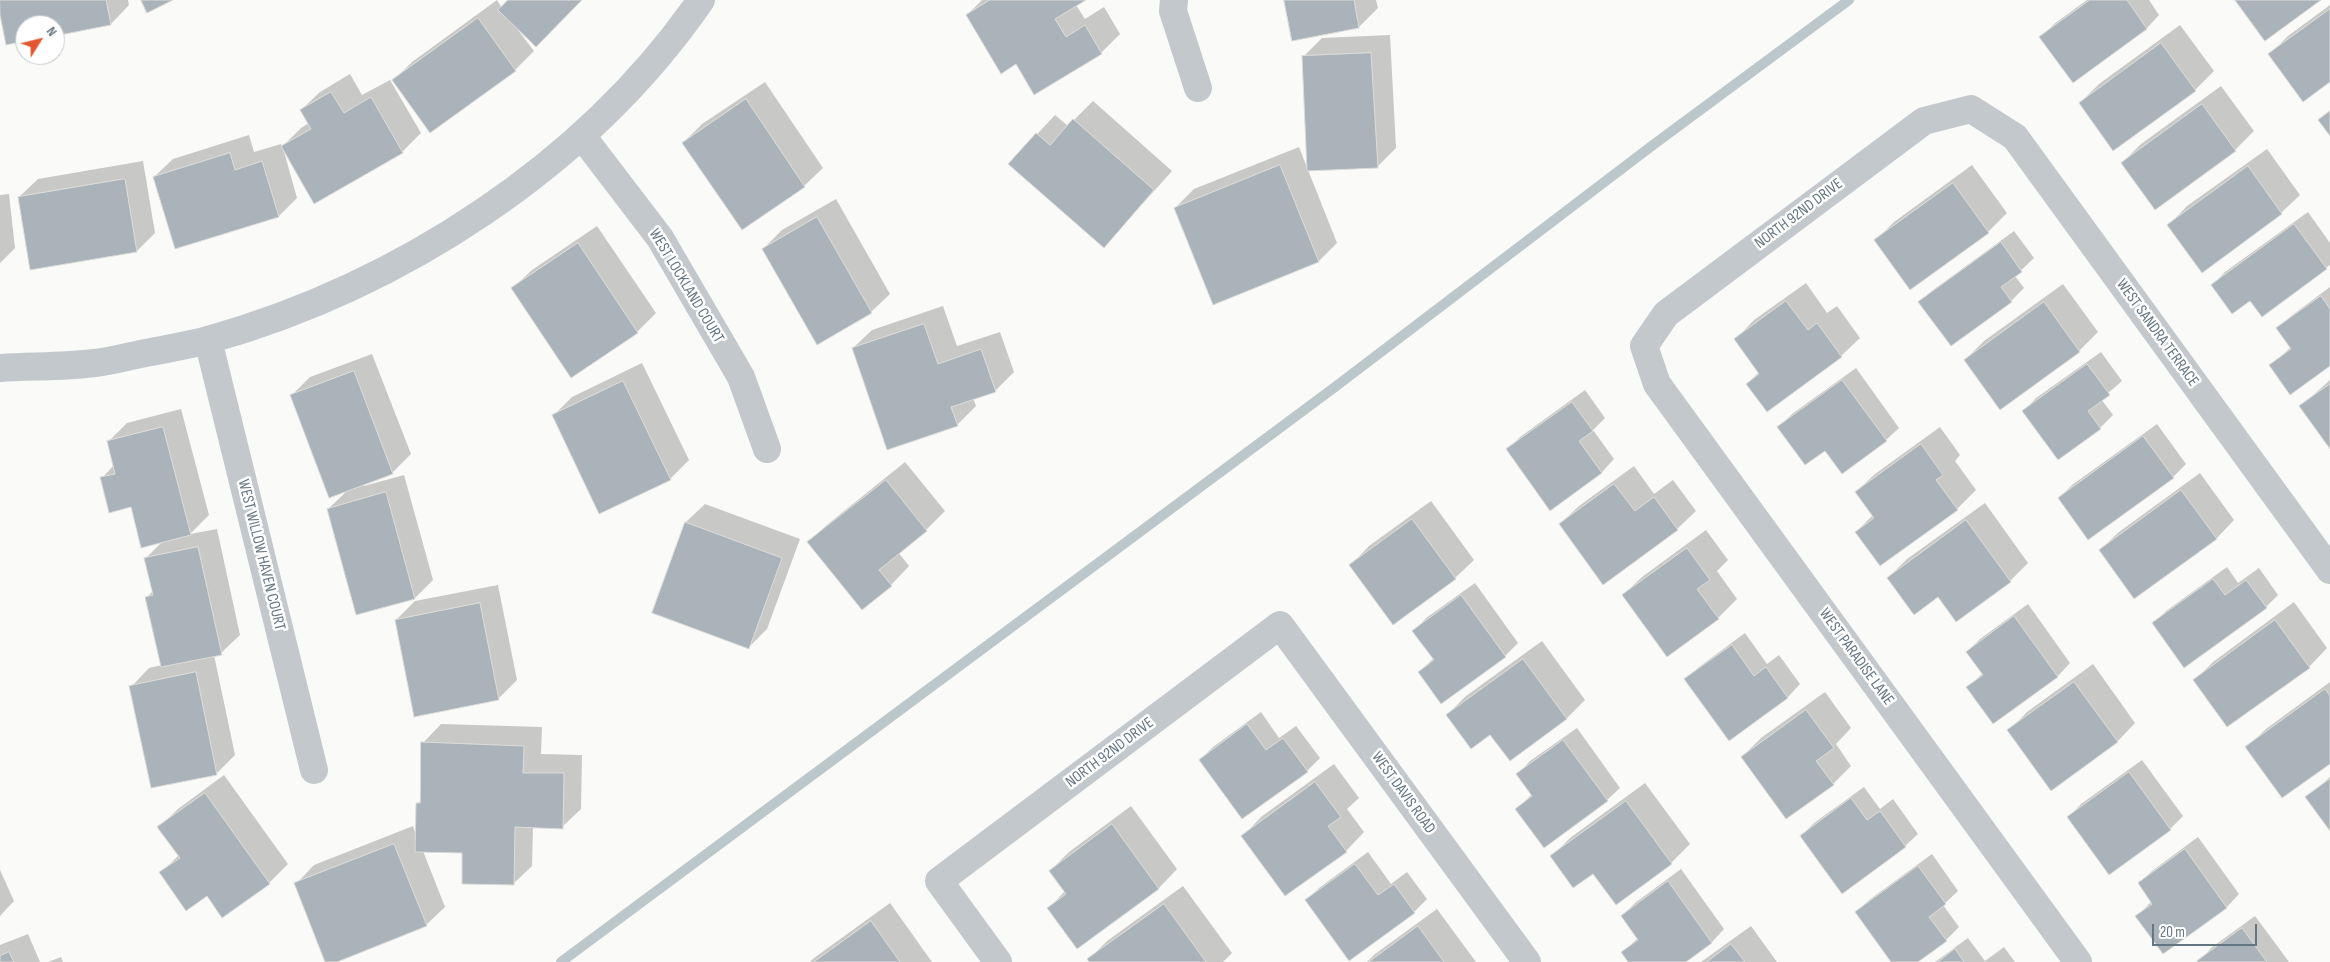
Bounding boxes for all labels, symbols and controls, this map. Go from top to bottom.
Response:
north arrow [15,15,65,65]
text: N [43,23,61,39]
street label: NORTH 92ND DRIVE [1751,175,1847,253]
street label: WEST LOCKLAND COURT [644,225,728,347]
street label: WEST SANDRA TERRACE [2112,276,2202,390]
street label: WEST WILLOW HAVEN COURT [233,478,289,632]
street label: WEST PARADISE LANE [1814,605,1898,709]
street label: NORTH 92ND DRIVE [1062,714,1158,792]
street label: WEST DAVIS ROAD [1367,748,1439,838]
scale bar [2155,914,2260,946]
text: 20 m [2160,923,2185,942]

